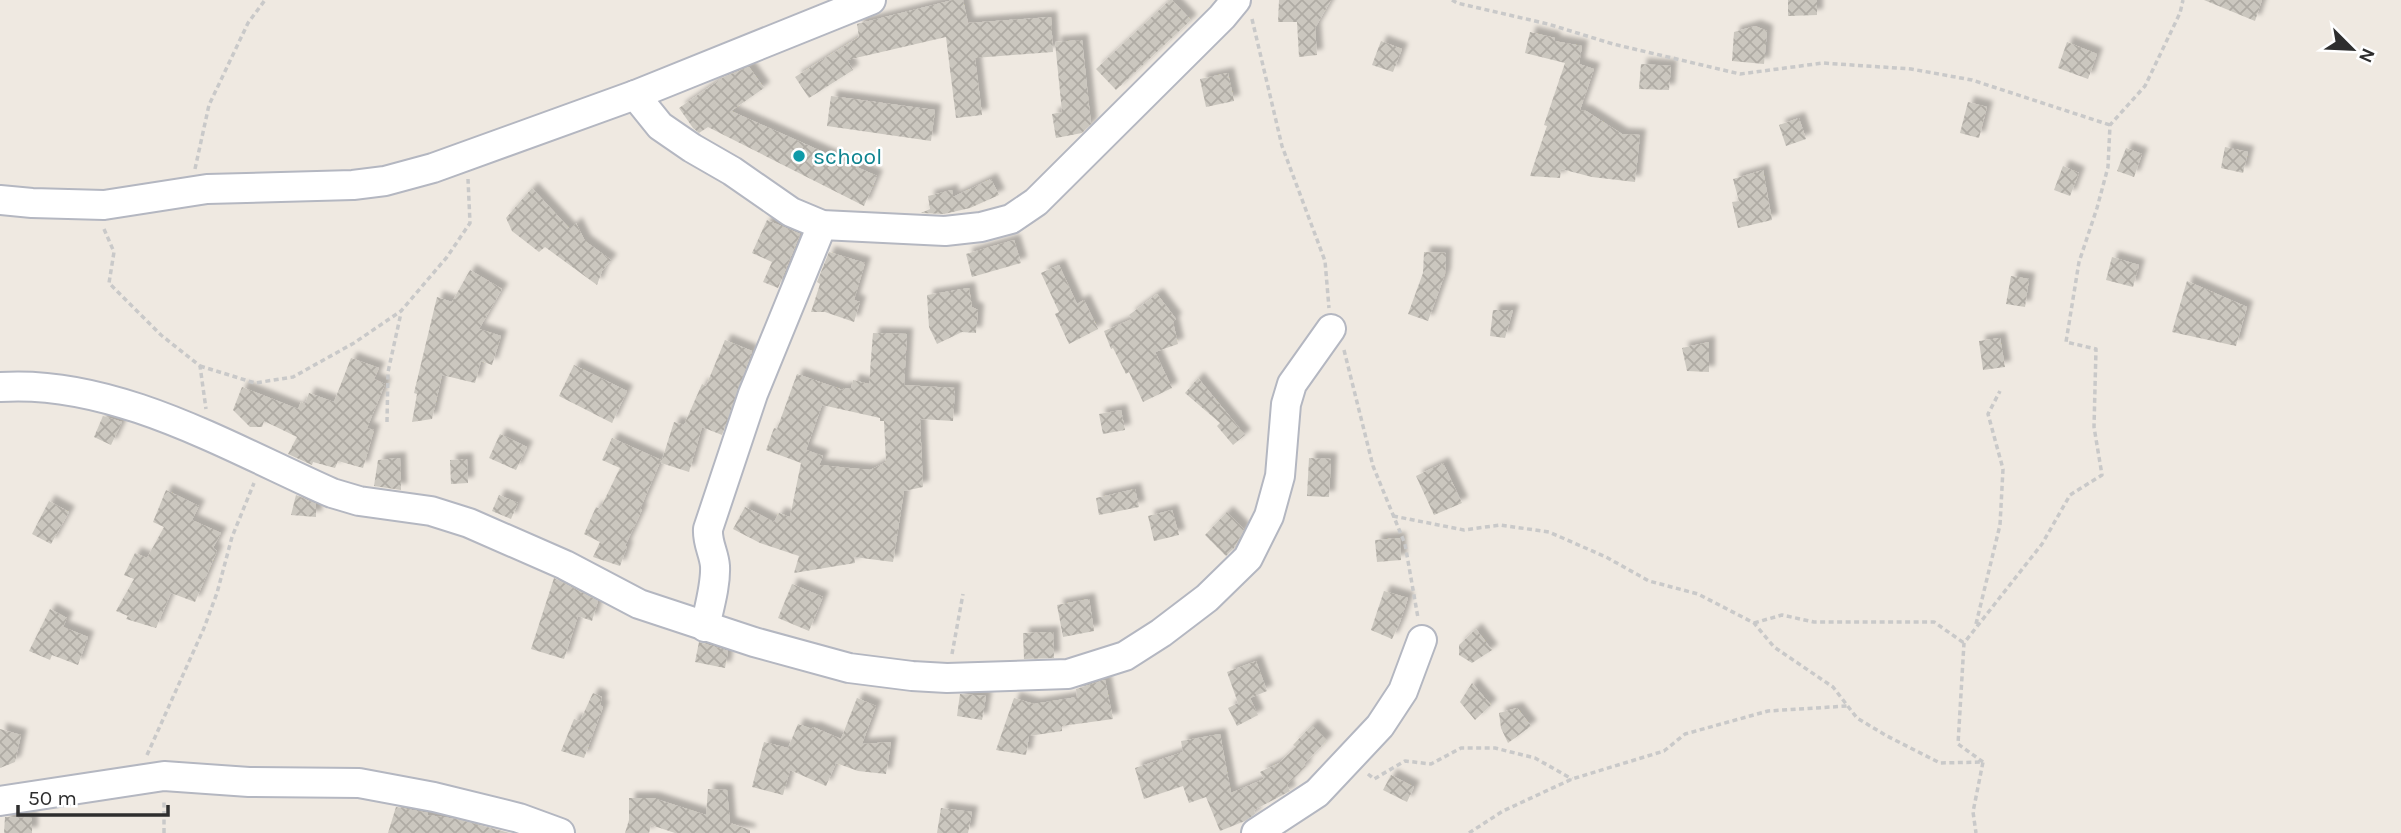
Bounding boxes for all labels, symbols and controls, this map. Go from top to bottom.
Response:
north arrow [2317,14,2387,84]
text: N [2354,45,2379,66]
place label: school [813,143,882,170]
marker: school [791,148,807,164]
scale bar [18,774,168,818]
text: 50 m [28,786,77,810]

